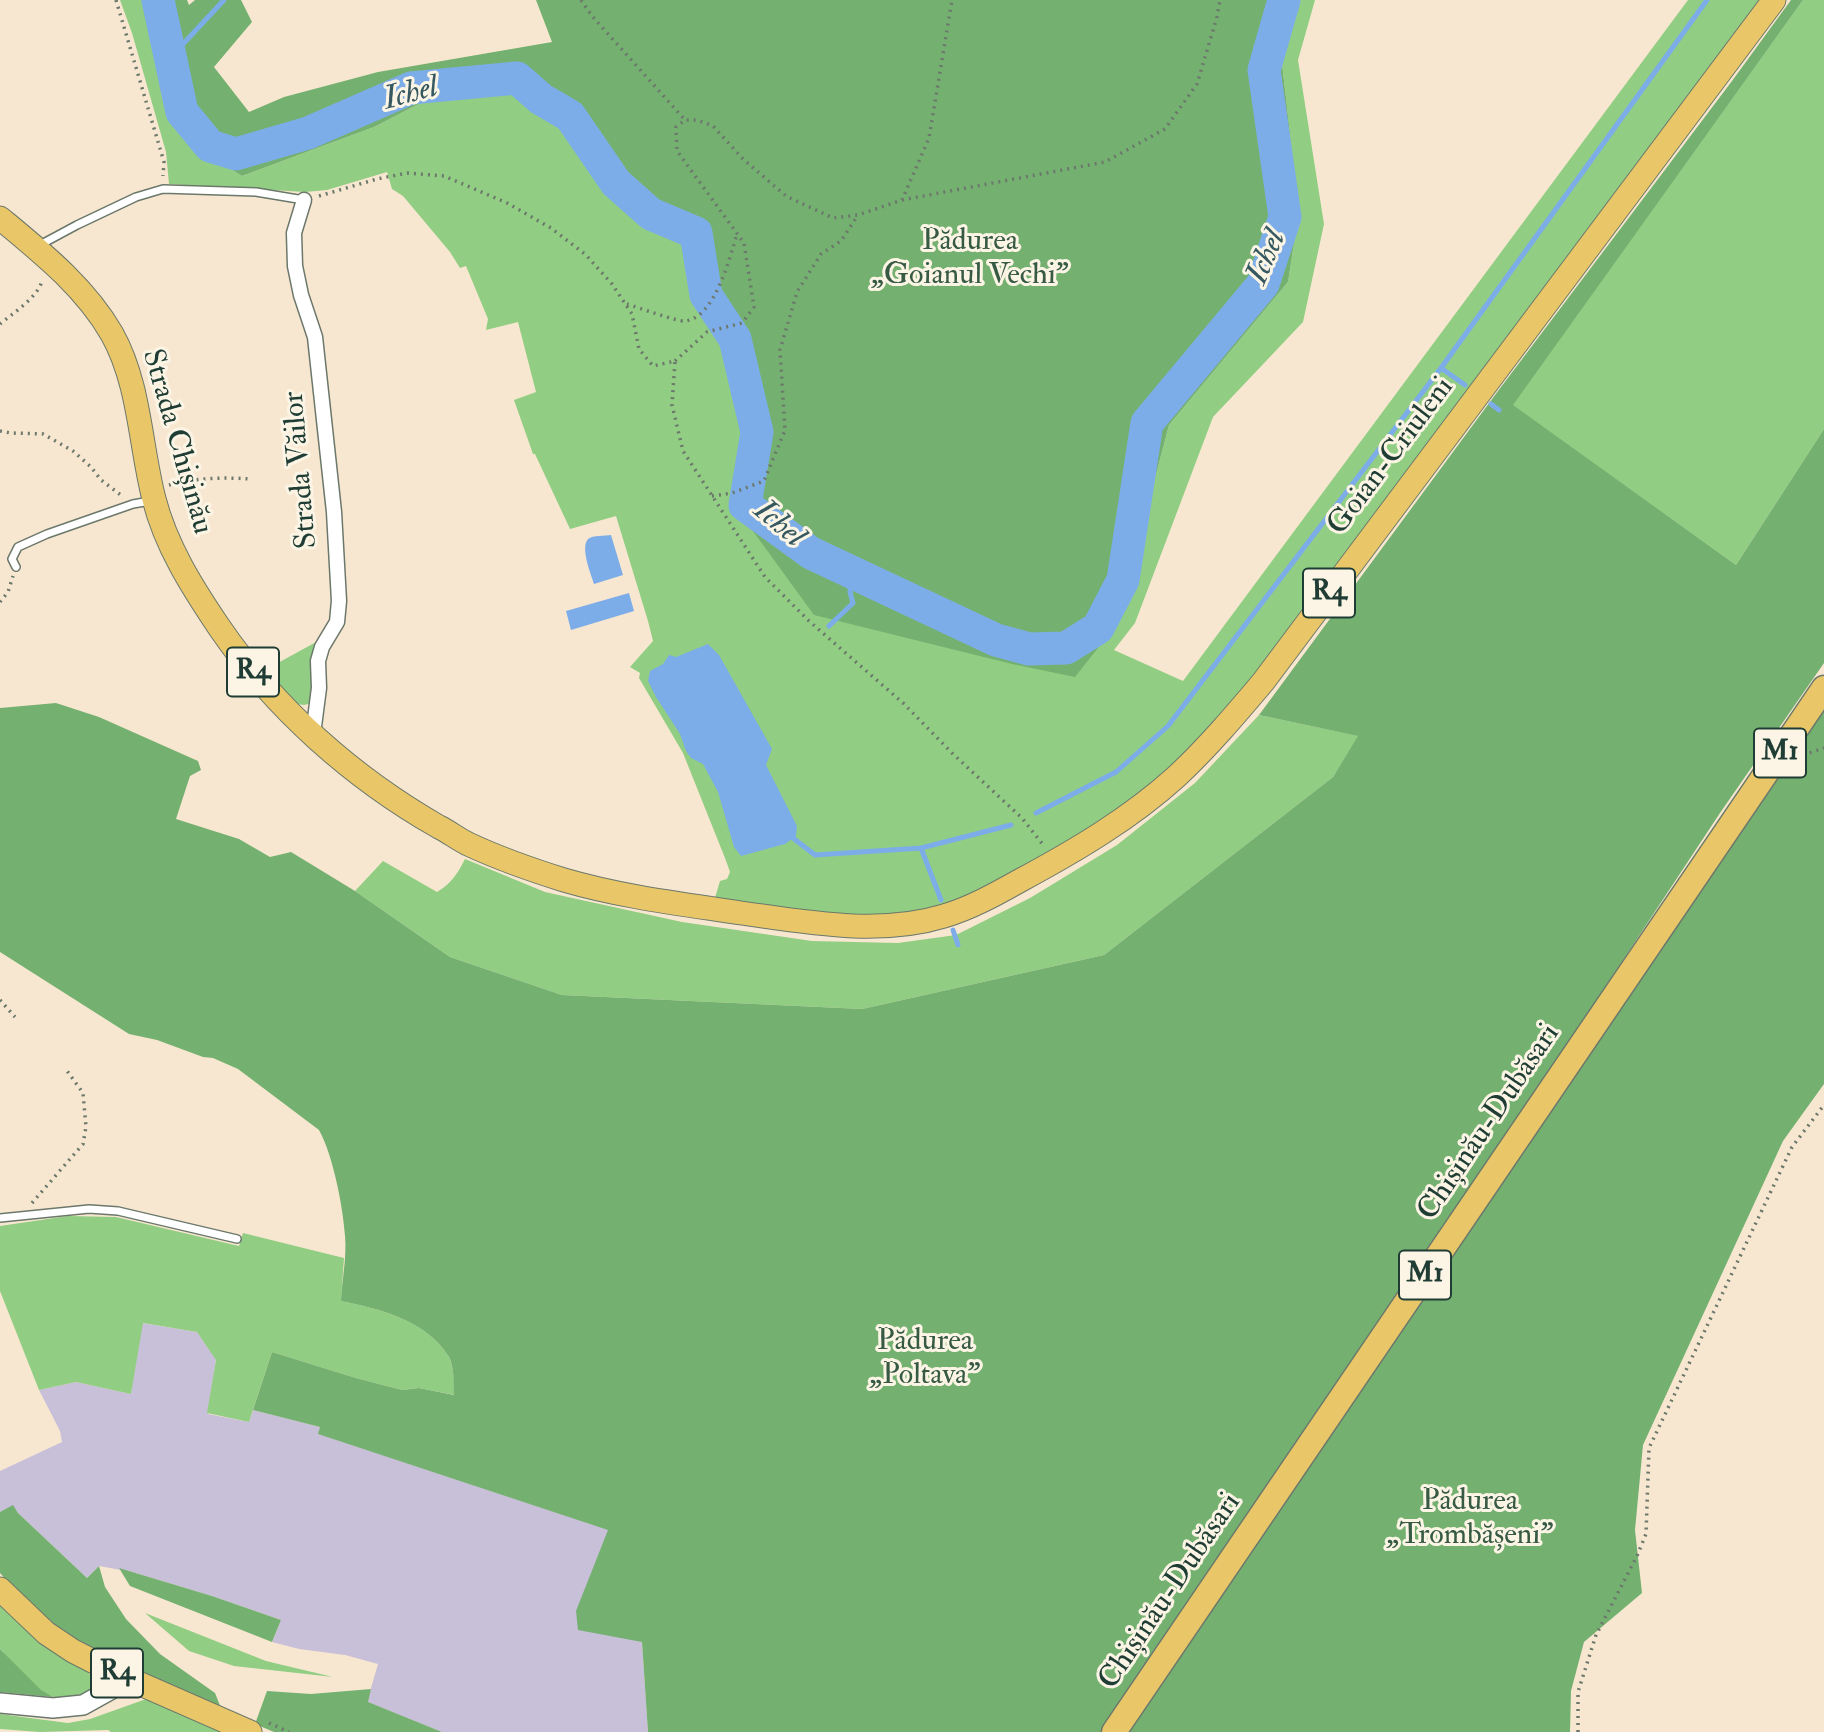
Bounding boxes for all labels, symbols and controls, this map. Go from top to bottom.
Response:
water label: Ichel [380,69,442,121]
park label: Pădurea „Goianul Vechi” [871,225,1069,296]
water label: Ichel [1240,225,1296,291]
street label: Strada Chișinău [132,345,220,539]
street label: Goian-Criuleni [1321,371,1463,543]
street label: Strada Văilor [277,390,327,550]
water label: Ichel [745,493,811,557]
road number: R4 [1303,568,1355,618]
road number: R4 [227,648,279,696]
road number: M1 [1754,728,1806,778]
street label: Chișinău-Dubăsari [1411,1018,1569,1228]
road number: M1 [1399,1250,1451,1300]
park label: Pădurea „Poltava” [869,1325,981,1396]
park label: Pădurea „Trombășeni” [1387,1485,1553,1556]
street label: Chișinău-Dubăsari [1092,1487,1250,1697]
road number: R4 [91,1648,143,1698]

